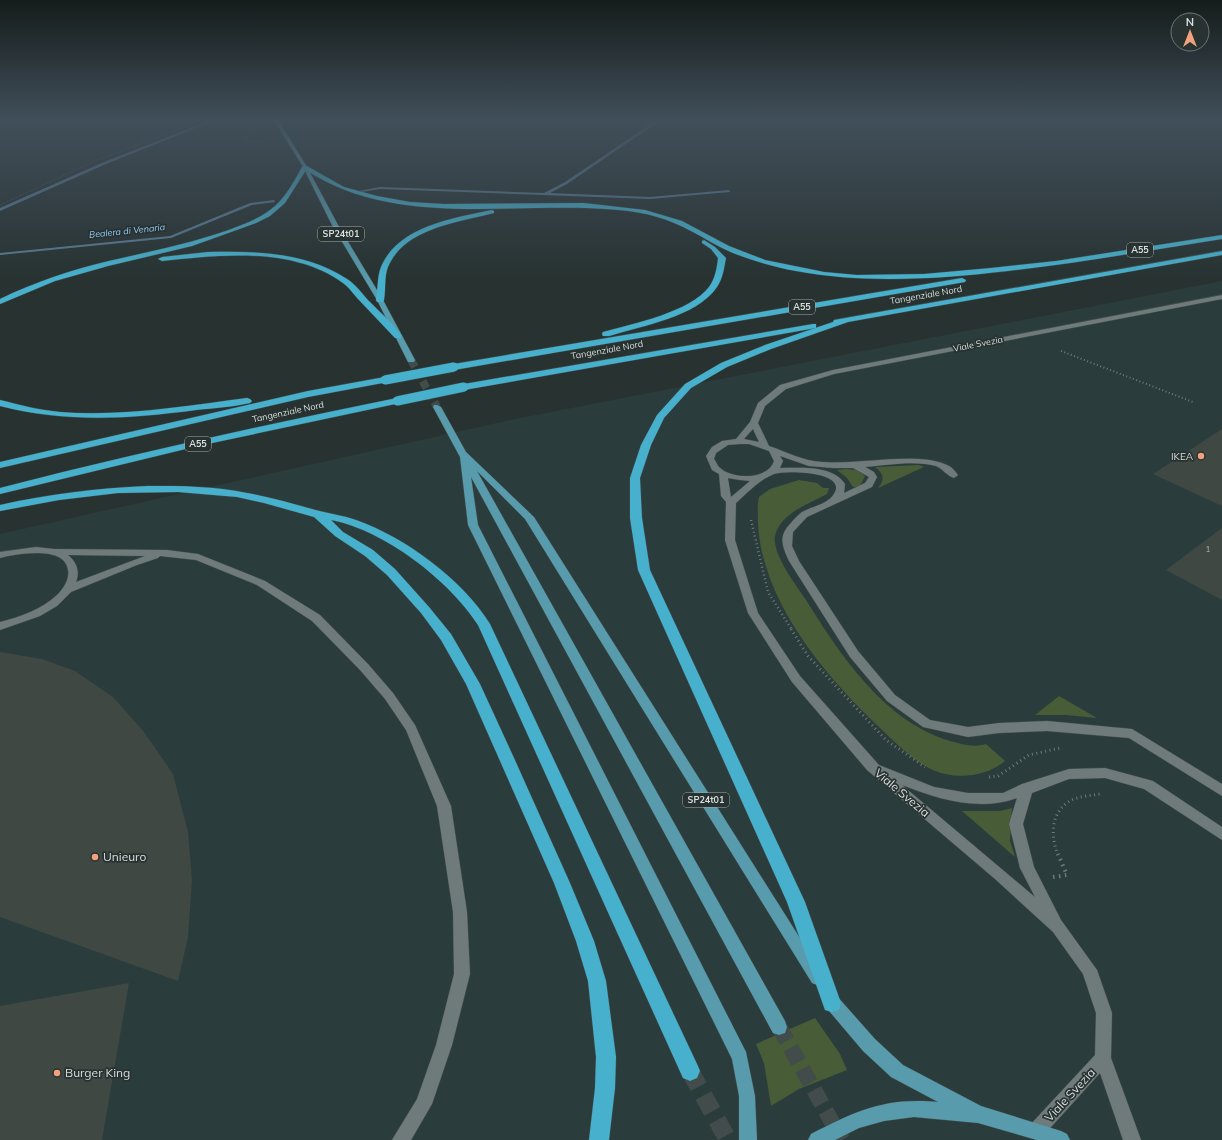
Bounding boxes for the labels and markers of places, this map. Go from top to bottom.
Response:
place label: IKEA [1171,450,1194,463]
marker: IKEA [1196,451,1206,461]
place label: Unieuro [103,849,146,864]
marker: Unieuro [90,852,100,862]
place label: Burger King [65,1065,130,1080]
marker: Burger King [52,1068,62,1078]

